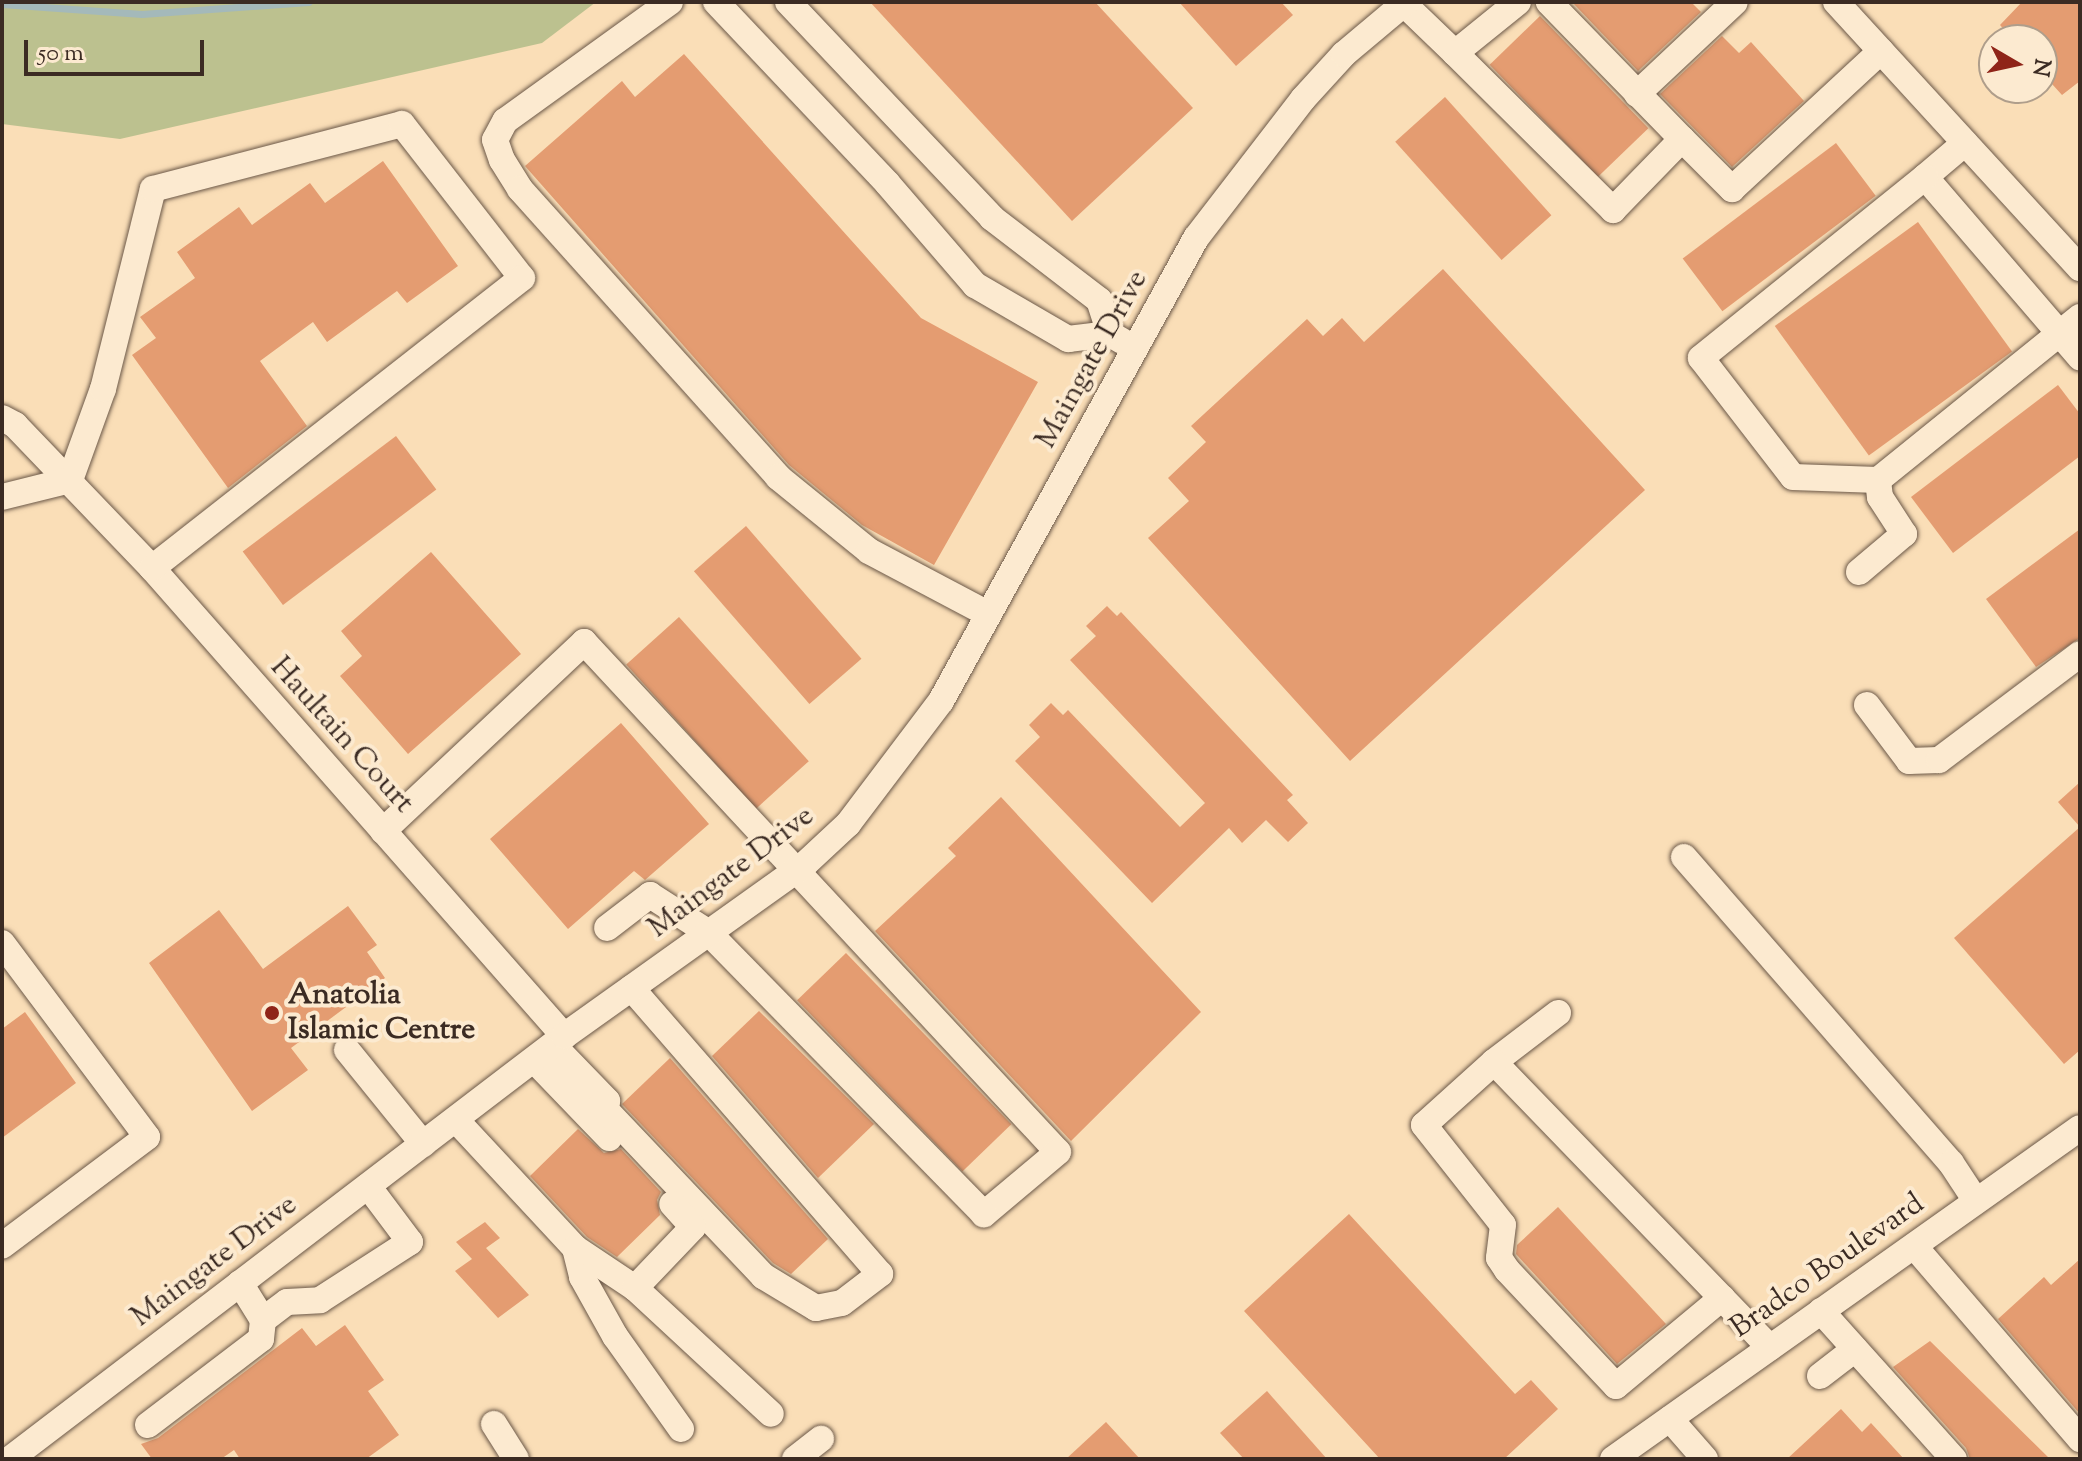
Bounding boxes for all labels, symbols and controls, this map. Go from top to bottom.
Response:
scale bar [28,24,208,74]
north arrow [1978,24,2058,104]
text: 50 m [38,37,84,71]
text: N [2023,56,2057,79]
street label: Maingate Drive [1029,265,1157,455]
street label: Haultain Court [261,650,421,822]
street label: Maingate Drive [642,799,822,947]
place label: Anatolia Islamic Centre [288,978,475,1048]
marker: Anatolia Islamic Centre [263,1004,281,1022]
street label: Bradco Boulevard [1724,1187,1932,1347]
street label: Maingate Drive [125,1188,305,1336]

